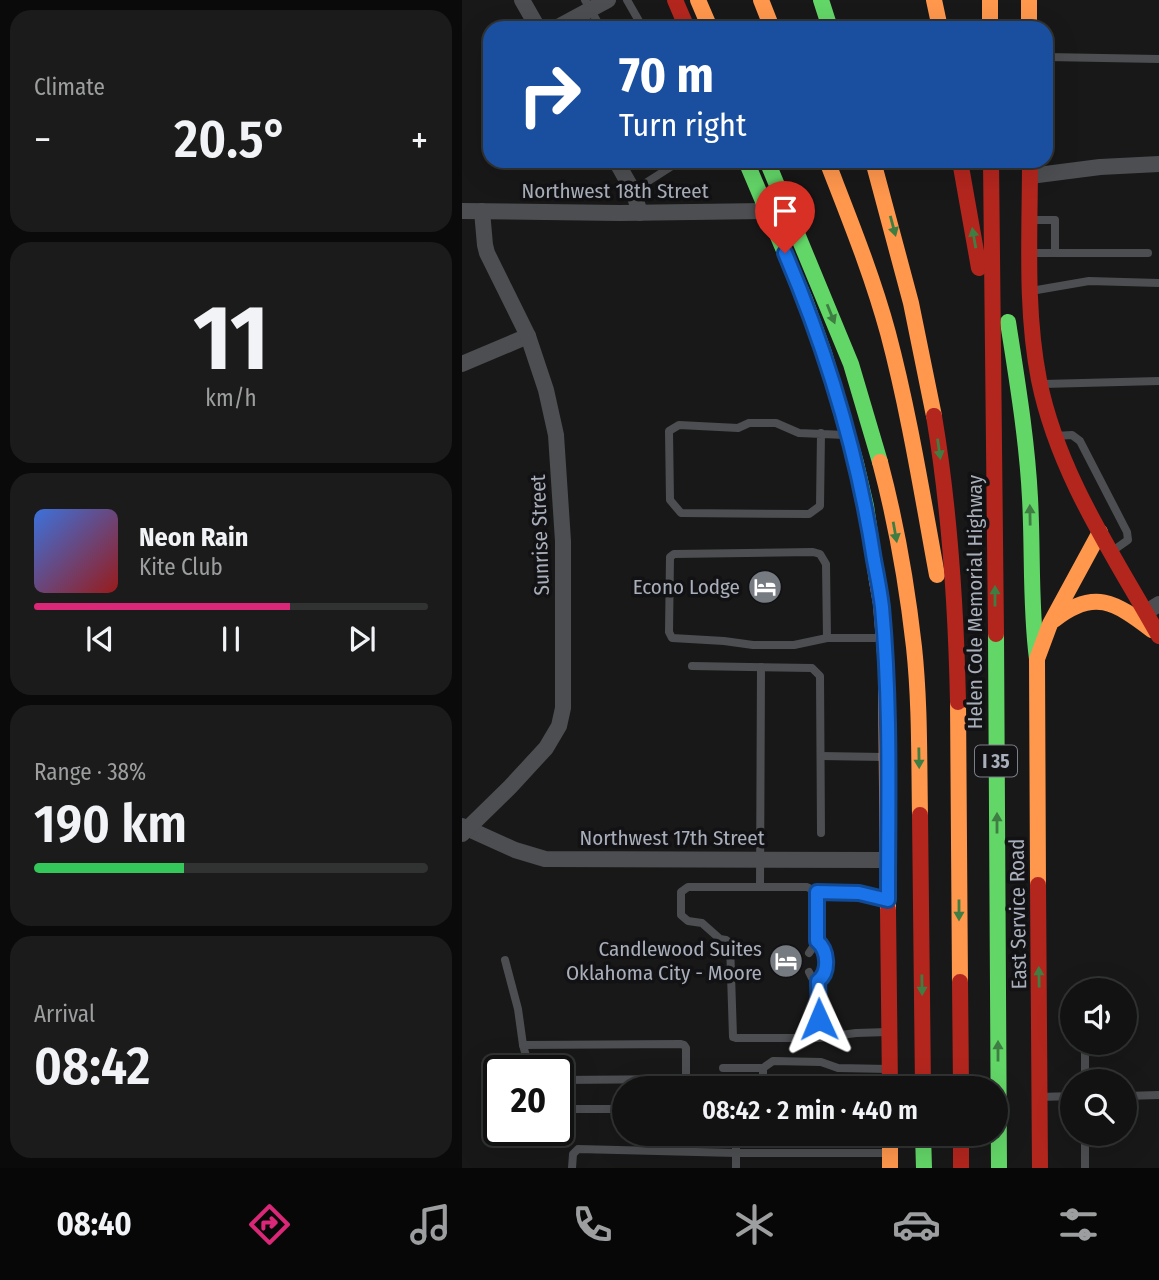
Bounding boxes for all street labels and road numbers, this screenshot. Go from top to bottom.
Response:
street label: Northwest 18th Street [521,178,709,204]
street label: Sunrise Street [525,474,555,596]
street label: Helen Cole Memorial Highway [962,474,988,729]
road number: I 35 [975,746,1017,776]
street label: Northwest 17th Street [579,825,765,851]
street label: East Service Road [1004,838,1032,990]

